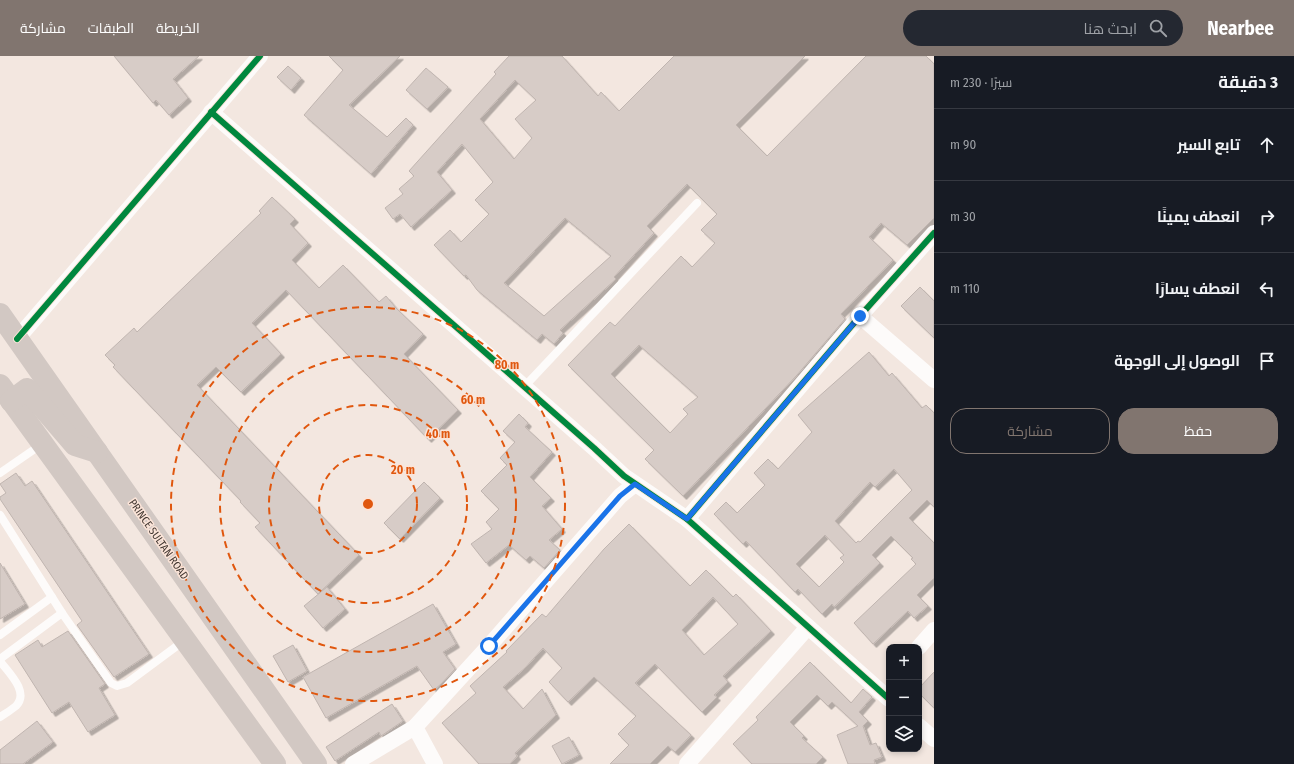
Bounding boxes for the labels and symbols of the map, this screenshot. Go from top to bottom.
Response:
route end [851,307,869,325]
text: 80 m [495,358,519,372]
text: 60 m [461,393,485,407]
text: 40 m [426,427,450,441]
text: 20 m [390,463,415,477]
street label: PRINCE SULTAN ROAD [126,497,191,582]
centre of rings [361,497,375,511]
route start [480,637,498,655]

